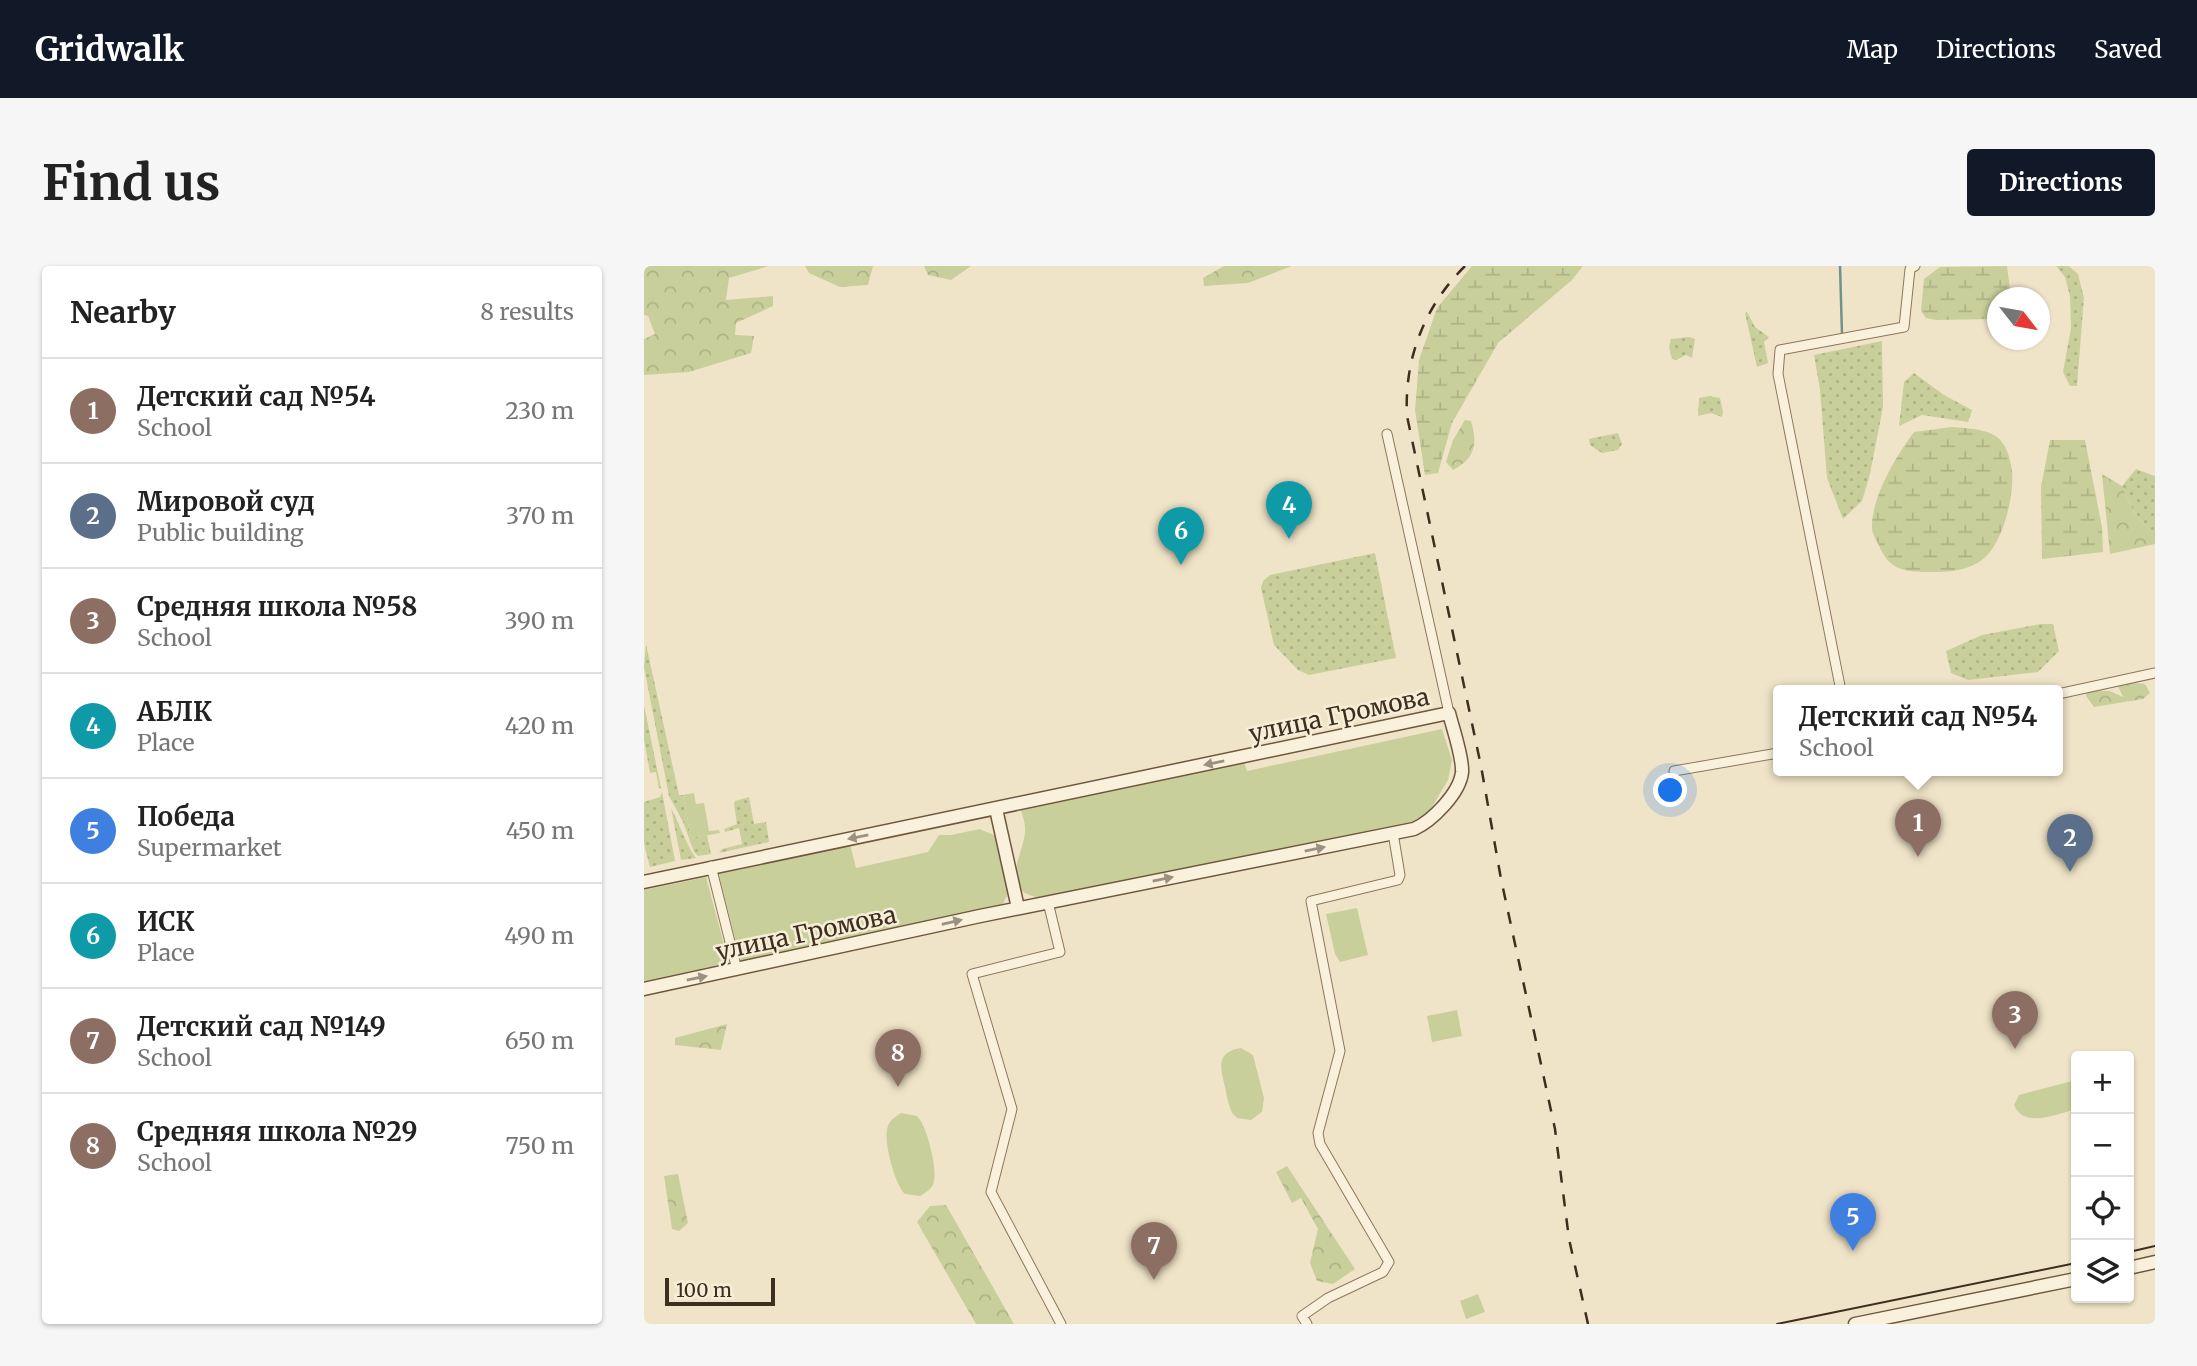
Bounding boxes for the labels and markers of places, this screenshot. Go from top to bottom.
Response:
pin: 4 [1266,481,1312,539]
pin: 6 [1158,507,1204,565]
pin: 1 [1895,799,1941,857]
pin: 2 [2047,814,2093,872]
pin: 3 [1992,991,2038,1049]
pin: 8 [875,1029,921,1087]
pin: 5 [1830,1193,1876,1251]
pin: 7 [1131,1222,1177,1280]

